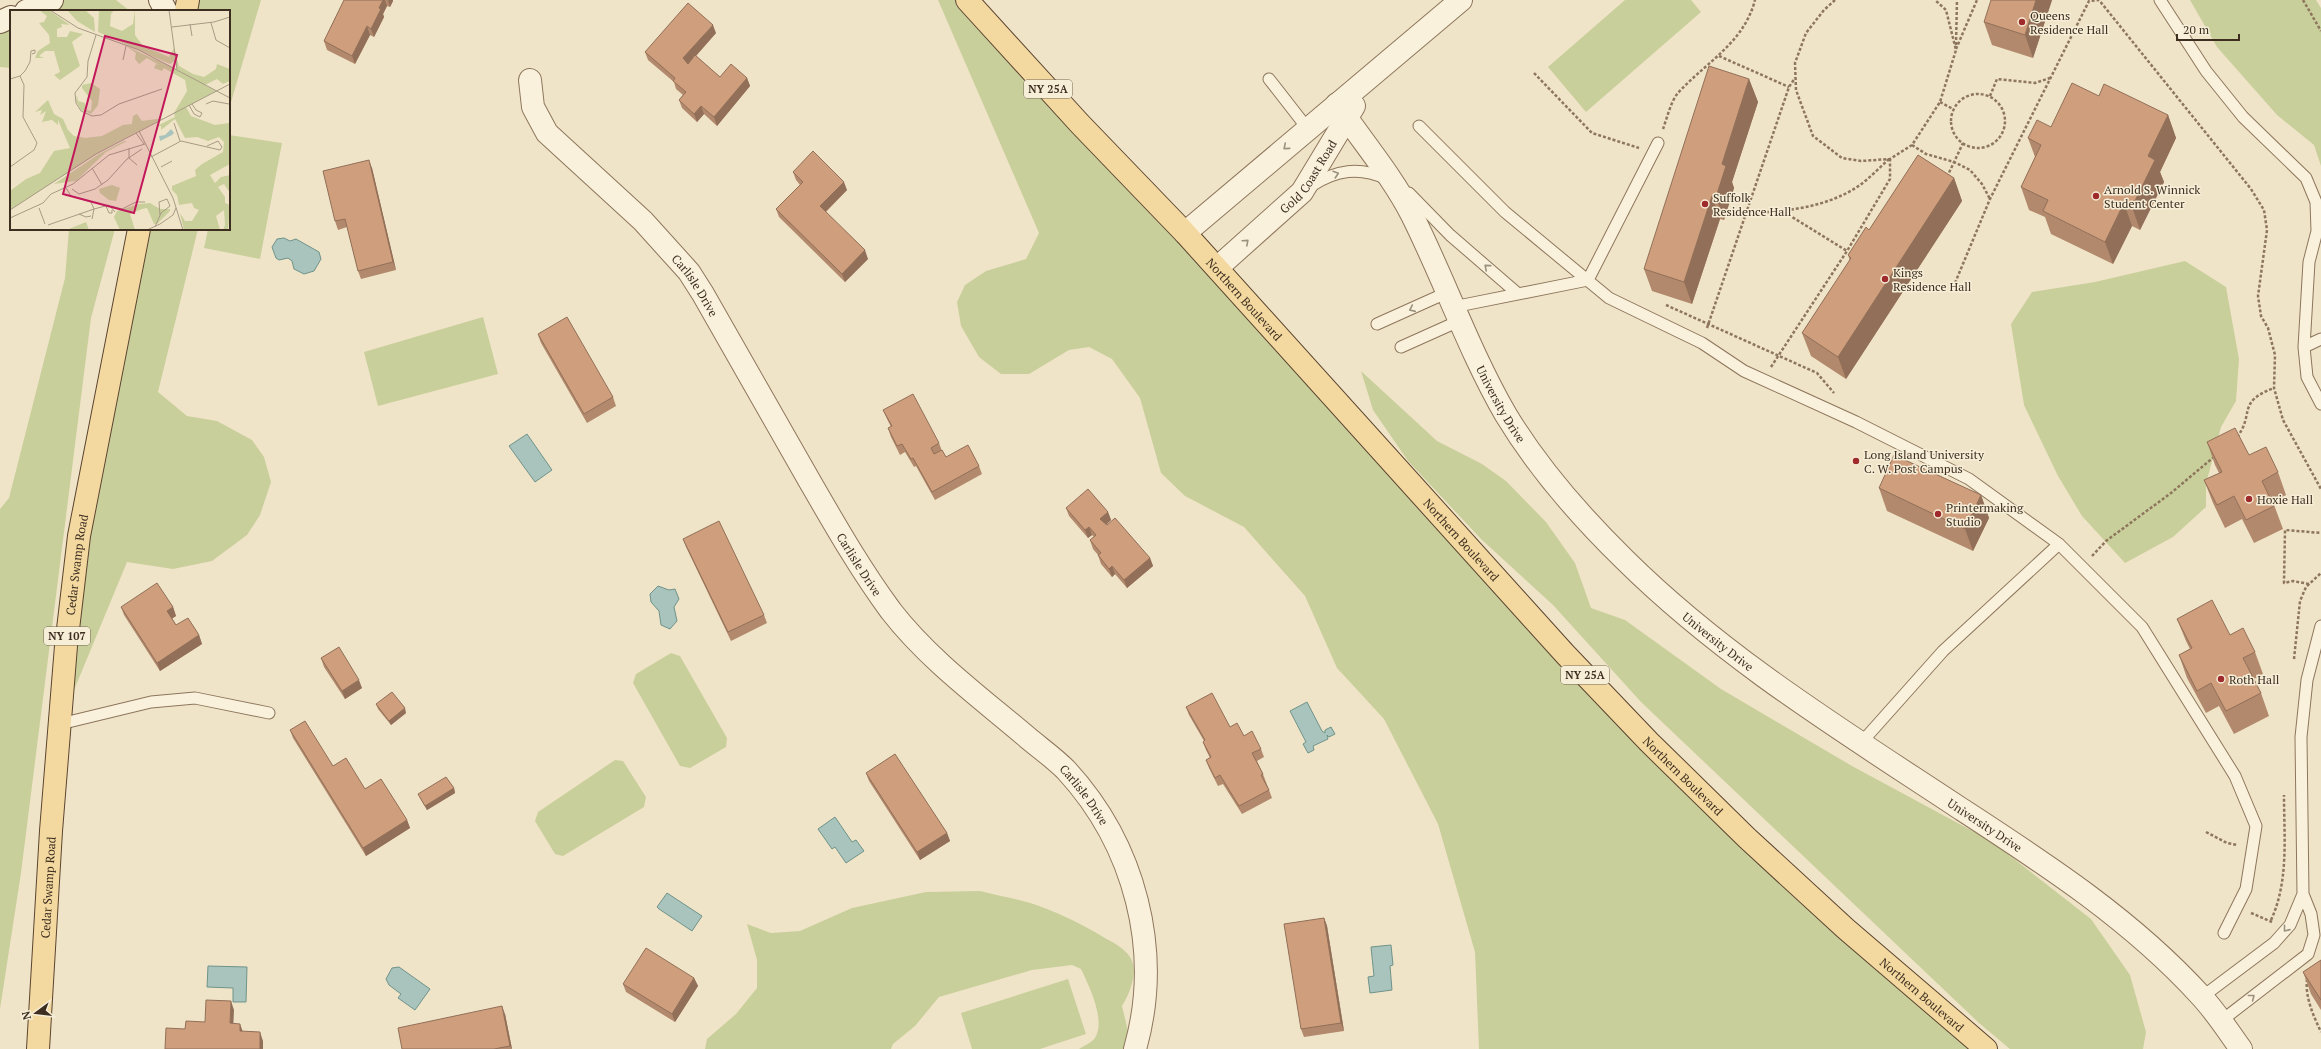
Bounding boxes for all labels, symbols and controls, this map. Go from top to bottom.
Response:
place label: Queens Residence Hall [2030,8,2109,37]
inset map [10,10,230,230]
scale bar [2177,16,2239,42]
marker: Queens Residence Hall [2017,17,2027,27]
text: 20 m [2183,22,2210,37]
road number: NY 25A [1024,80,1072,98]
street label: Gold Coast Road [1276,137,1340,216]
one-way arrow [1283,143,1291,150]
one-way arrow [1332,170,1339,178]
place label: Arnold S. Winnick Student Center [2104,182,2201,211]
place label: Suffolk Residence Hall [1713,190,1792,219]
marker: Arnold S. Winnick Student Center [2091,191,2101,201]
marker: Suffolk Residence Hall [1700,199,1710,209]
one-way arrow [1241,239,1249,246]
street label: Carlisle Drive [669,251,722,319]
street label: Northern Boulevard [1203,255,1286,344]
one-way arrow [1485,265,1492,272]
place label: Kings Residence Hall [1893,265,1972,294]
marker: Kings Residence Hall [1880,274,1890,284]
one-way arrow [1408,304,1416,312]
street label: University Drive [1474,363,1529,445]
place label: Long Island University C. W. Post Campus [1864,447,1985,476]
marker: Long Island University C. W. Post Campus [1851,456,1861,466]
place label: Hoxie Hall [2257,492,2313,507]
marker: Hoxie Hall [2244,494,2254,504]
street label: Northern Boulevard [1421,495,1503,584]
place label: Printermaking Studio [1946,500,2024,529]
marker: Printermaking Studio [1933,509,1943,519]
street label: Cedar Swamp Road [62,512,91,616]
street label: Carlisle Drive [834,530,885,599]
street label: University Drive [1680,609,1757,674]
road number: NY 107 [44,627,90,645]
road number: NY 25A [1561,666,1609,684]
place label: Roth Hall [2229,672,2280,687]
marker: Roth Hall [2216,674,2226,684]
street label: Northern Boulevard [1640,733,1727,818]
street label: Carlisle Drive [1057,761,1112,828]
street label: University Drive [1945,795,2025,855]
street label: Cedar Swamp Road [37,836,58,939]
one-way arrow [2284,925,2291,932]
street label: Northern Boulevard [1877,954,1968,1035]
north arrow [16,993,56,1033]
one-way arrow [2247,995,2254,1002]
text: N [18,1009,34,1021]

